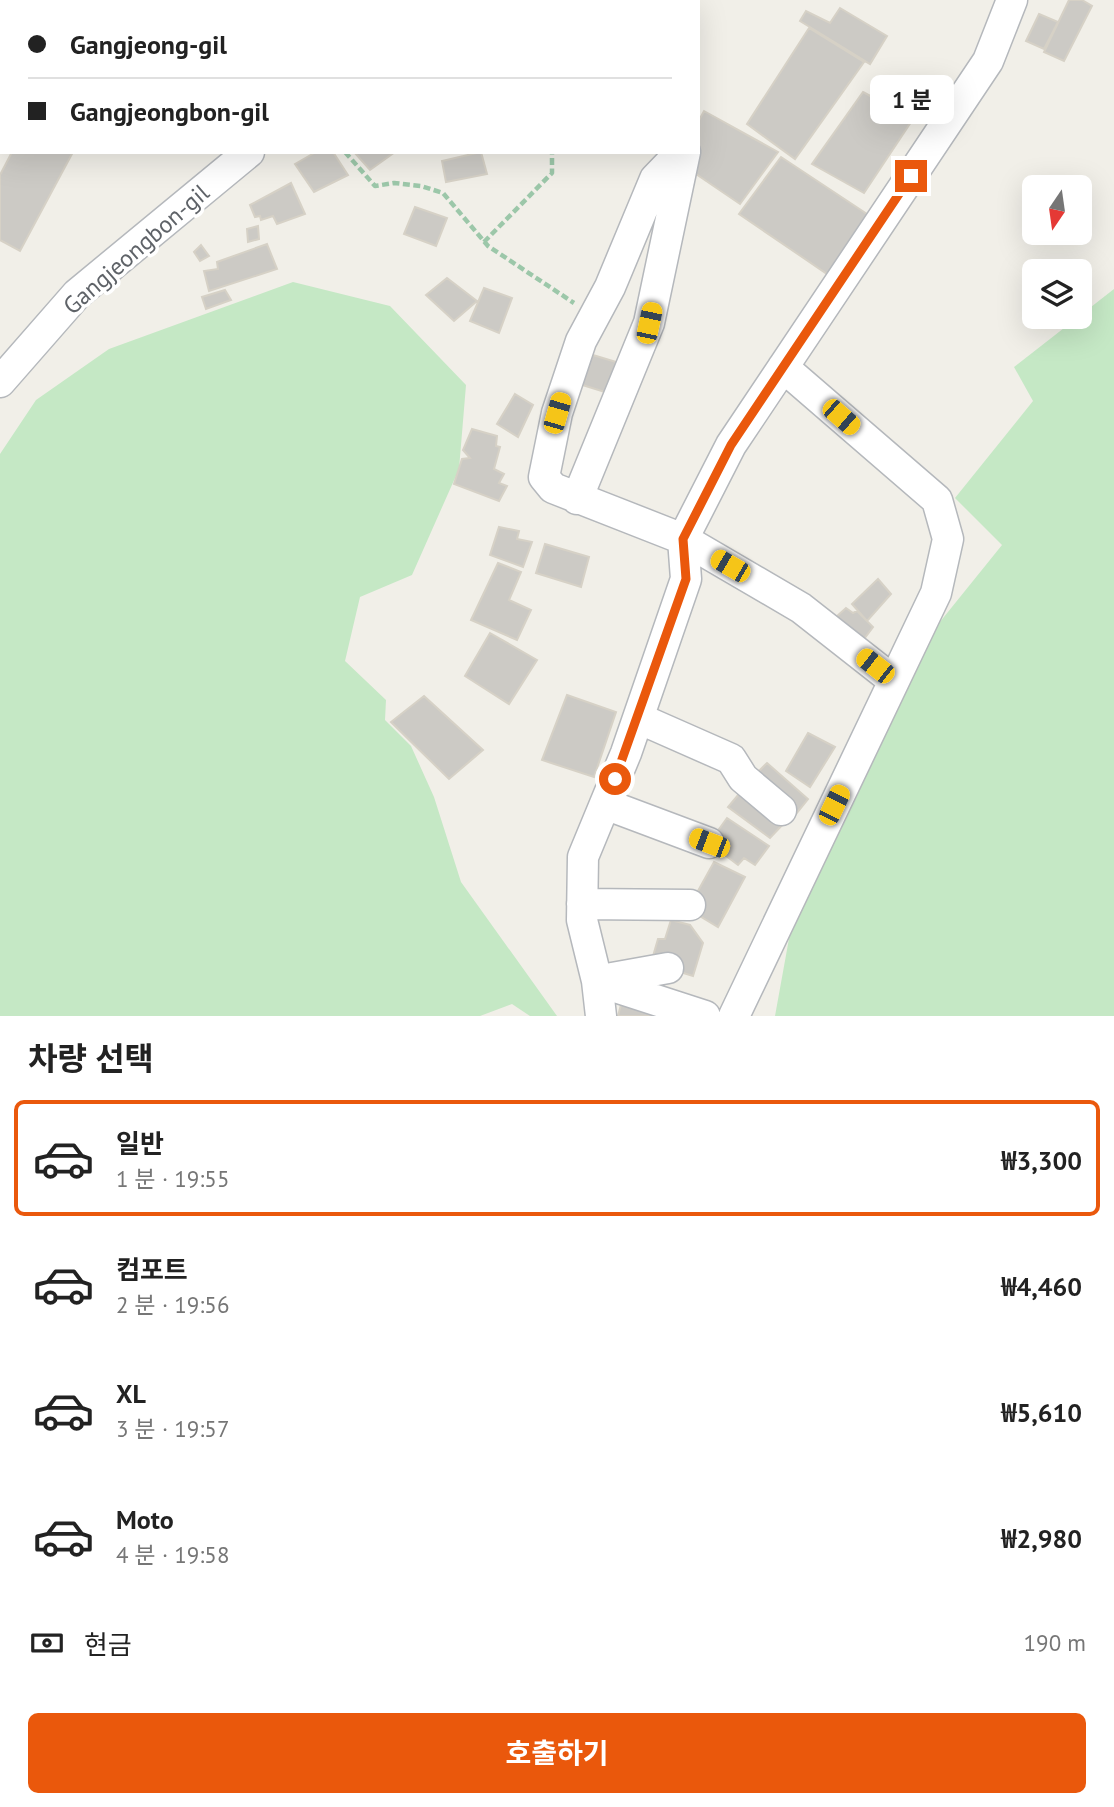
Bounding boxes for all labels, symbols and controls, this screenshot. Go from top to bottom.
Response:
text: Gangjeong-gil [70,28,227,61]
callout: 1 분 [869,74,953,124]
text: 1 분 [892,85,932,114]
text: Gangjeongbon-gil [70,95,269,128]
route end [895,160,927,192]
north arrow [1022,175,1092,245]
map controls [1022,175,1092,329]
street label: Gangjeongbon-gil [56,177,216,321]
button: layers [1022,259,1092,329]
car [635,300,664,346]
car [542,390,573,436]
car [819,395,864,439]
car [707,546,754,586]
car [852,645,899,687]
route start [599,763,631,795]
car [816,782,853,828]
car [686,826,733,860]
text: 차량 선택 [28,1037,154,1079]
icon: car [32,1127,95,1190]
text: 일반 [116,1127,164,1160]
text: ₩3,300 [1001,1144,1082,1177]
text: 1 분 · 19:55 [116,1164,229,1193]
icon: car [32,1253,95,1316]
text: 컴포트 [116,1253,188,1286]
text: ₩4,460 [1001,1270,1082,1303]
text: 2 분 · 19:56 [116,1290,229,1319]
text: XL [116,1377,146,1410]
icon: car [32,1379,95,1442]
text: ₩5,610 [1001,1396,1082,1429]
text: 3 분 · 19:57 [116,1414,229,1443]
text: Moto [116,1503,174,1536]
icon: car [32,1505,95,1568]
text: ₩2,980 [1001,1522,1082,1555]
text: 4 분 · 19:58 [116,1540,229,1569]
icon: cash [28,1624,66,1662]
text: 현금 [84,1628,132,1661]
text: 190 m [1024,1628,1086,1657]
button: 호출하기 [28,1713,1086,1793]

